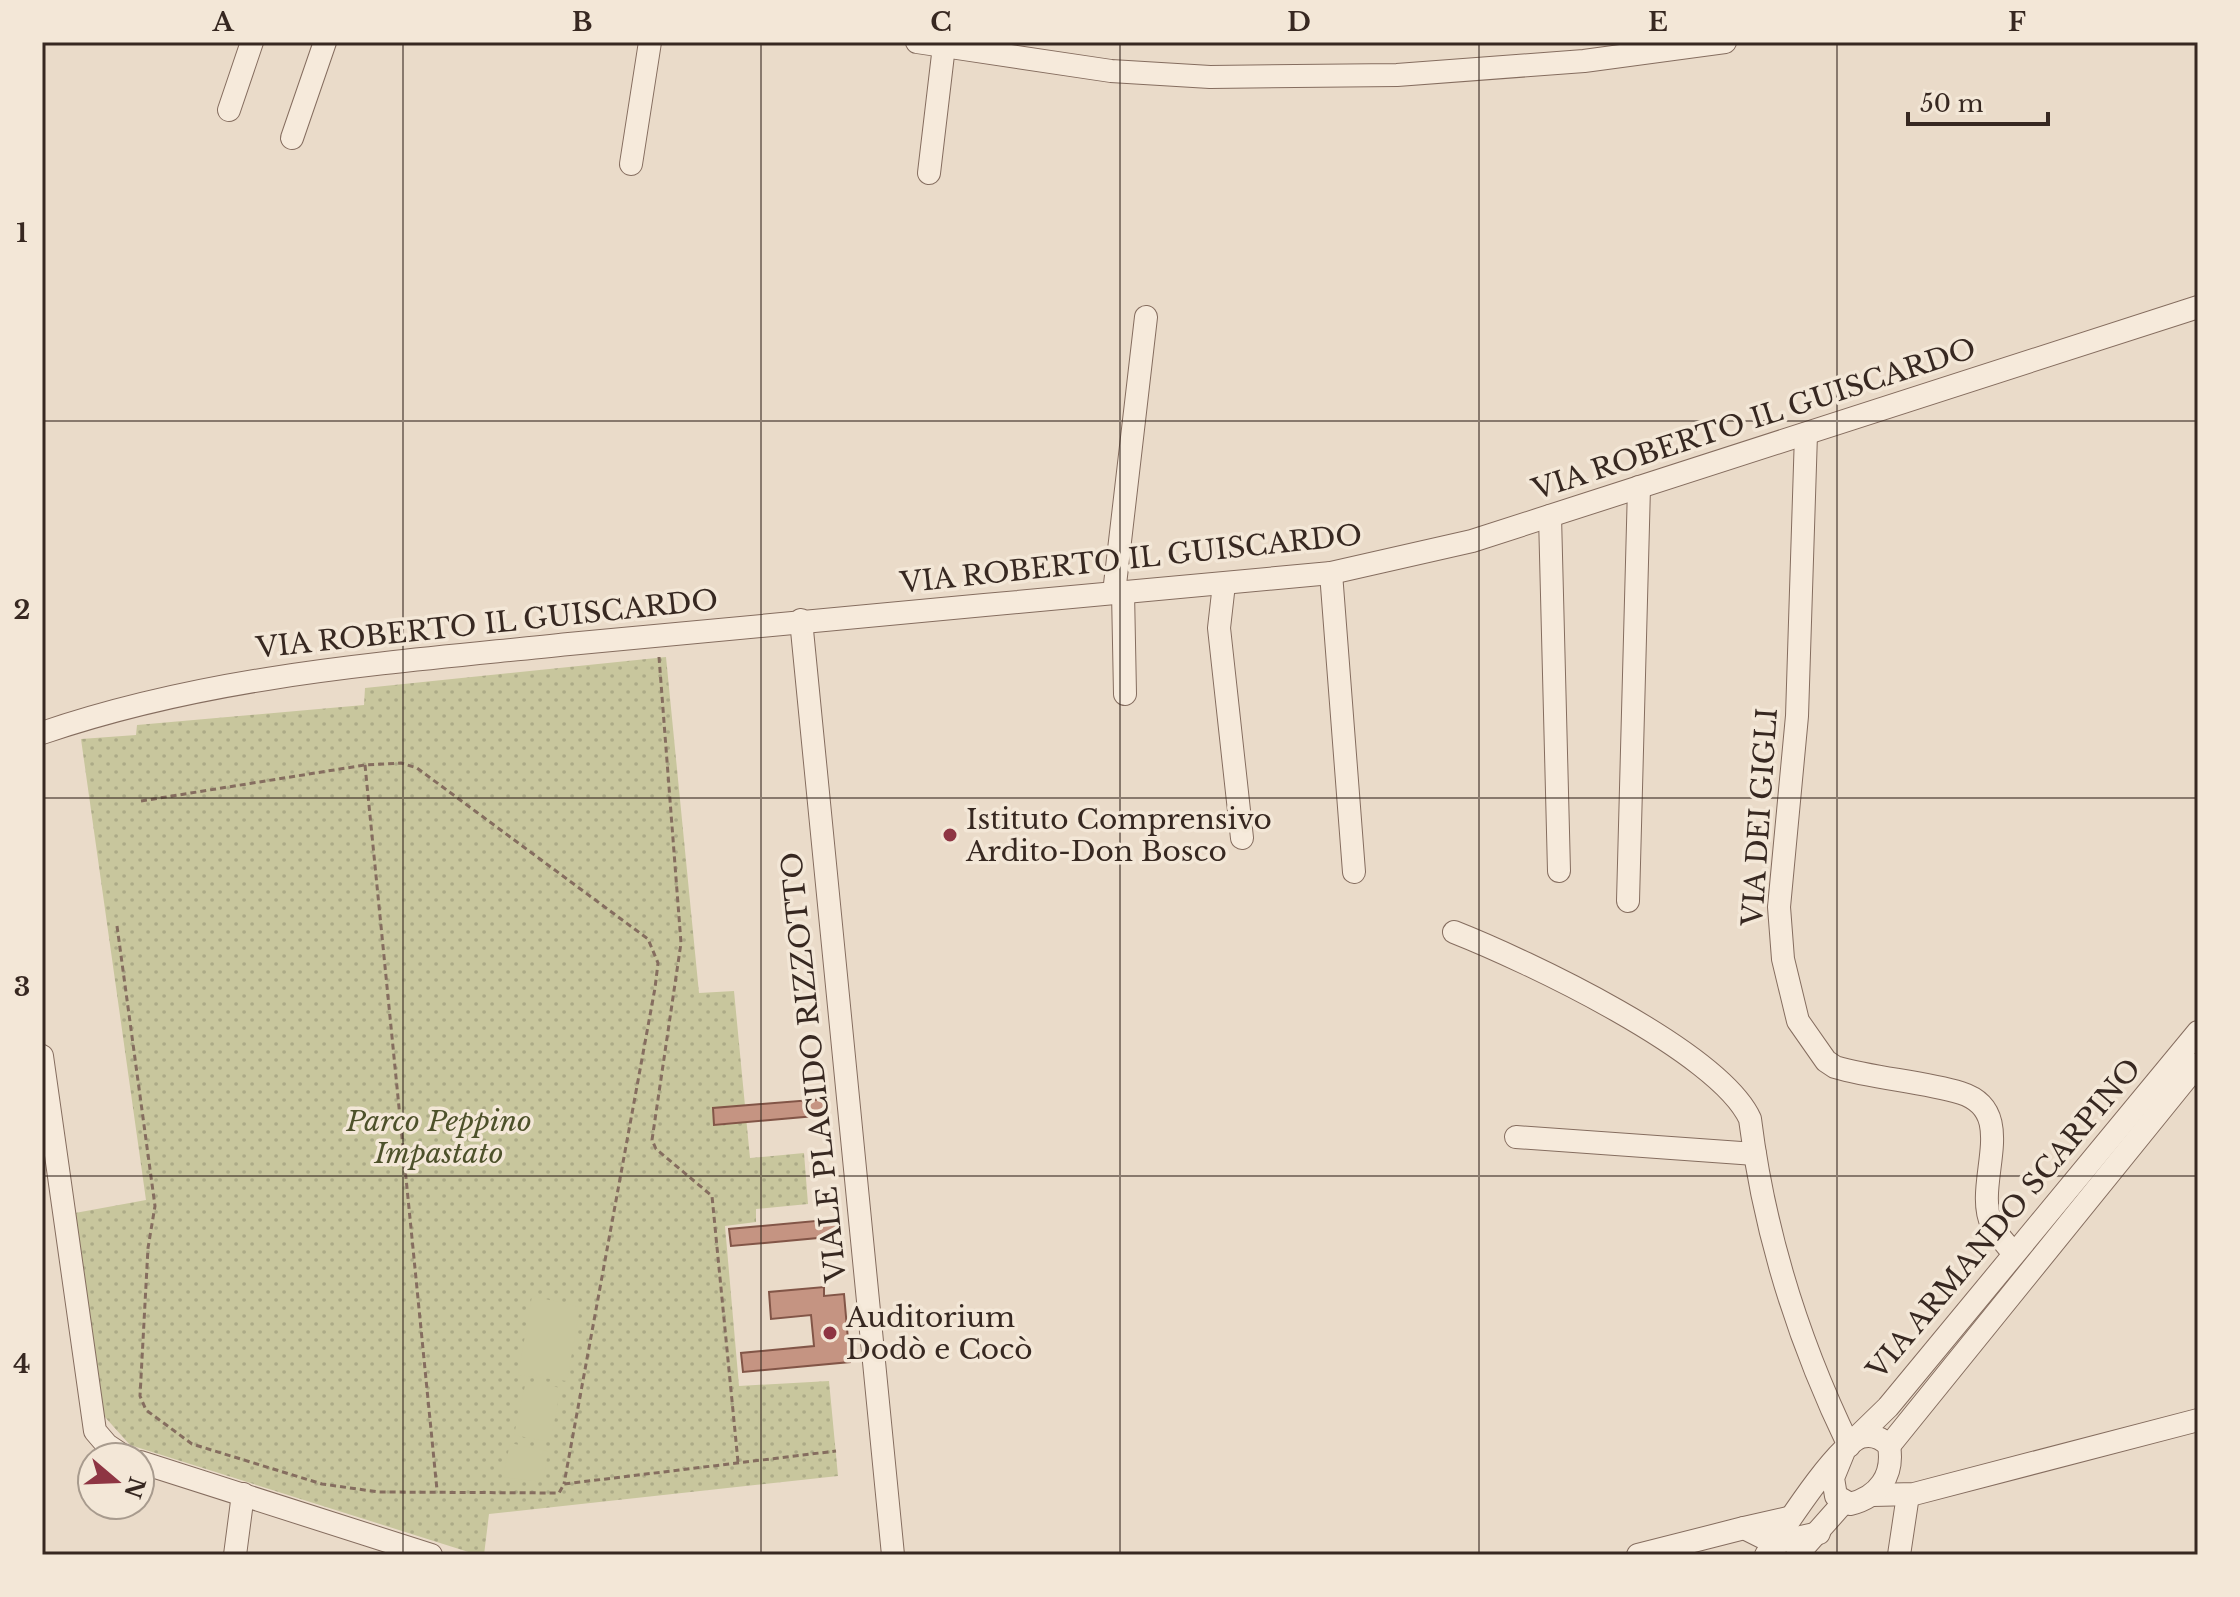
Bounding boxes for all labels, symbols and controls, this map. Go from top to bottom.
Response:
text: A [211,6,234,38]
text: B [572,6,592,38]
text: C [930,6,952,38]
text: D [1287,6,1311,38]
text: E [1648,6,1668,38]
text: F [2008,6,2026,38]
scale bar [1908,76,2048,126]
text: 50 m [1920,89,1984,118]
text: 1 [16,217,28,249]
street label: VIA ROBERTO IL GUISCARDO [1527,331,1980,508]
street label: VIA ROBERTO IL GUISCARDO [897,517,1364,601]
street label: VIA ROBERTO IL GUISCARDO [253,582,720,666]
text: 2 [14,594,30,626]
street label: VIA DEI GIGLI [1735,707,1785,928]
place label: Istituto Comprensivo Ardito-Don Bosco [965,802,1272,869]
marker: Istituto Comprensivo Ardito-Don Bosco [941,826,959,844]
street label: VIALE PLACIDO RIZZOTTO [774,850,854,1285]
text: 3 [14,971,30,1003]
street label: VIA ARMANDO SCARPINO [1859,1052,2148,1387]
park label: Parco Peppino Impastato [345,1104,532,1171]
place label: Auditorium Dodò e Cocò [845,1300,1032,1367]
marker: Auditorium Dodò e Cocò [821,1324,839,1342]
text: 4 [13,1348,31,1380]
north arrow [76,1441,156,1521]
text: N [118,1473,151,1502]

